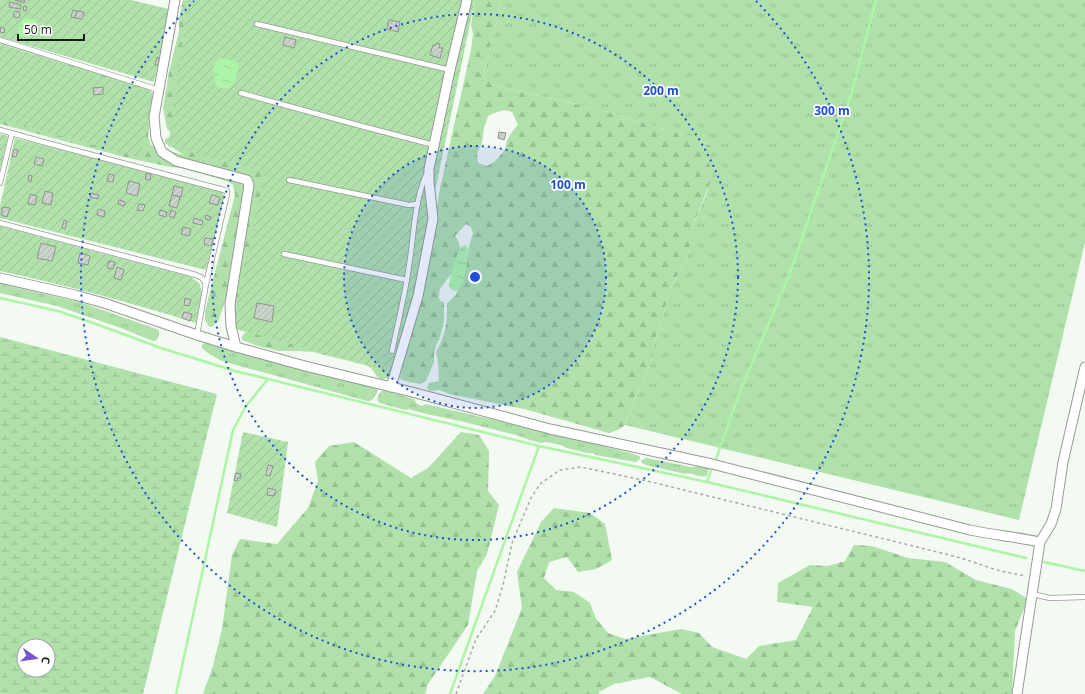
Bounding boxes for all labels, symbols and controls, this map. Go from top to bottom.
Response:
scale bar [18,16,84,42]
text: 50 m [24,21,52,38]
text: 200 m [643,82,679,99]
text: 300 m [814,102,850,119]
text: 100 m [550,176,586,193]
centre of rings [468,270,482,284]
north arrow [16,638,56,678]
text: С [38,655,54,665]

